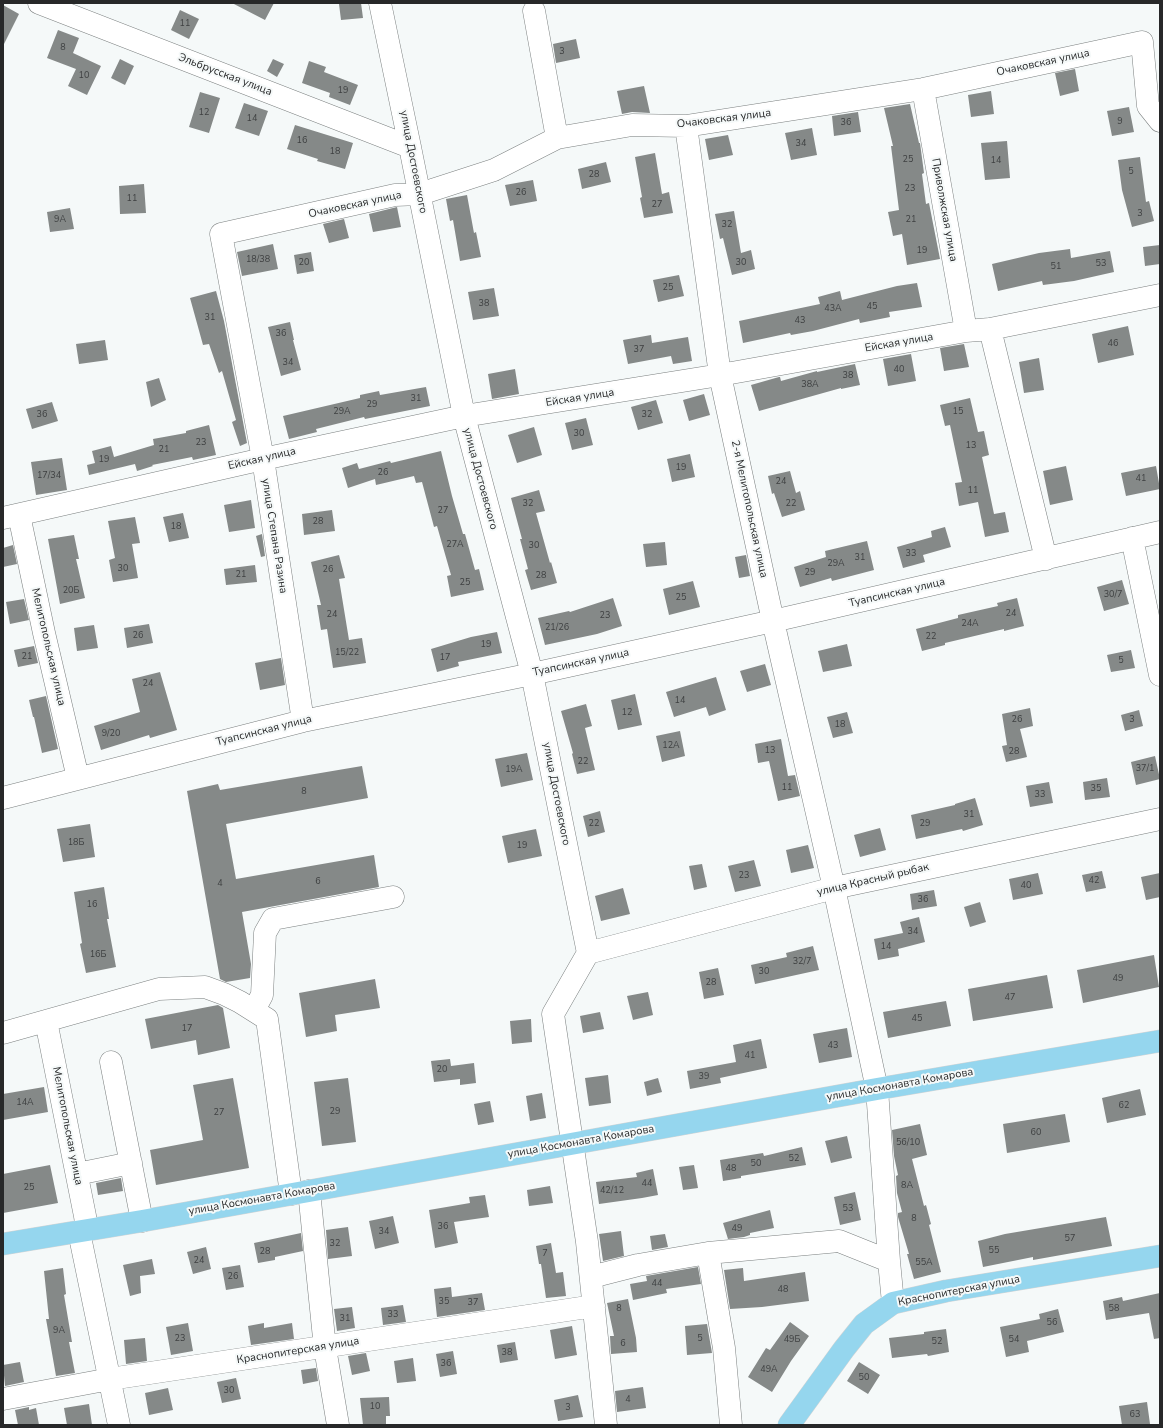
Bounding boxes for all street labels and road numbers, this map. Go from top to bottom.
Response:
street label: Очаковская улица [995,47,1091,79]
street label: Эльбрусская улица [176,51,274,99]
street label: Очаковская улица [676,107,772,131]
street label: улица Достоевского [397,109,429,215]
street label: Приволжская улица [928,157,960,263]
street label: Очаковская улица [307,189,403,221]
street label: Ейская улица [864,330,934,356]
street label: Ейская улица [545,386,615,410]
street label: улица Достоевского [460,427,500,531]
street label: 2-я Мелитопольская улица [728,439,770,579]
street label: Ейская улица [227,445,297,473]
street label: улица Степана Разина [258,478,290,594]
street label: Туапсинская улица [848,576,946,610]
street label: Мелитопольская улица [28,587,68,707]
street label: Туапсинская улица [532,646,630,680]
street label: Туапсинская улица [215,713,313,749]
street label: улица Достоевского [540,741,572,847]
street label: улица Красный рыбак [816,861,930,899]
street label: Мелитопольская улица [49,1066,85,1186]
street label: улица Космонавта Комарова [826,1066,974,1104]
street label: улица Космонавта Комарова [507,1123,655,1161]
street label: улица Космонавта Комарова [188,1180,336,1218]
street label: Краснопитерская улица [897,1273,1021,1309]
street label: Краснопитерская улица [236,1335,360,1367]

